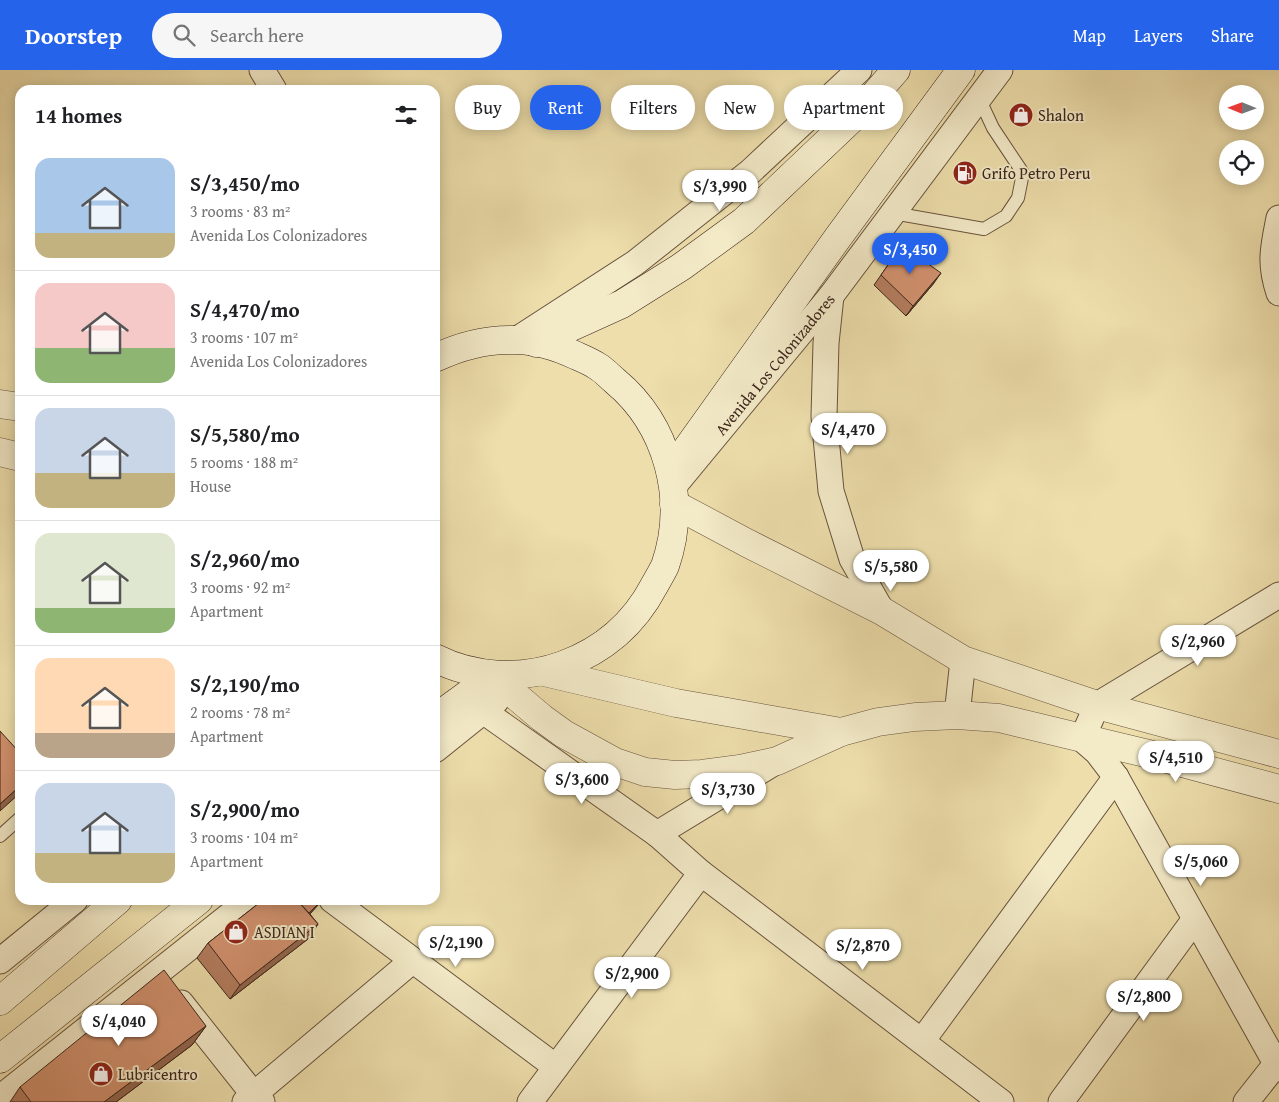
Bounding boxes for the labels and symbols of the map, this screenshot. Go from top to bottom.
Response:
north arrow [1219,85,1264,130]
shop icon: Shalon [1008,102,1034,128]
place label: Shalon [1038,103,1084,127]
fuel station icon: Grifo Petro Peru [952,160,978,186]
place label: Grifo Petro Peru [982,161,1091,185]
pin: S/3,990 [674,170,766,212]
pin: S/3,450 [864,232,956,275]
street label: Avenida Los Colonizadores [709,288,840,440]
pin: S/4,470 [802,412,894,455]
pin: S/5,580 [845,550,937,592]
pin: S/2,960 [1152,624,1244,667]
pin: S/4,510 [1130,740,1222,783]
pin: S/3,600 [536,762,628,805]
pin: S/3,730 [682,772,774,815]
pin: S/5,060 [1155,844,1247,887]
shop icon: ASDIAN I [223,919,249,945]
place label: ASDIAN I [254,920,315,944]
pin: S/2,190 [410,926,502,968]
pin: S/2,870 [817,928,909,971]
pin: S/2,900 [586,956,678,999]
pin: S/2,800 [1098,980,1190,1022]
pin: S/4,040 [73,1004,165,1047]
shop icon: Lubricentro [88,1061,114,1087]
place label: Lubricentro [118,1062,198,1086]

